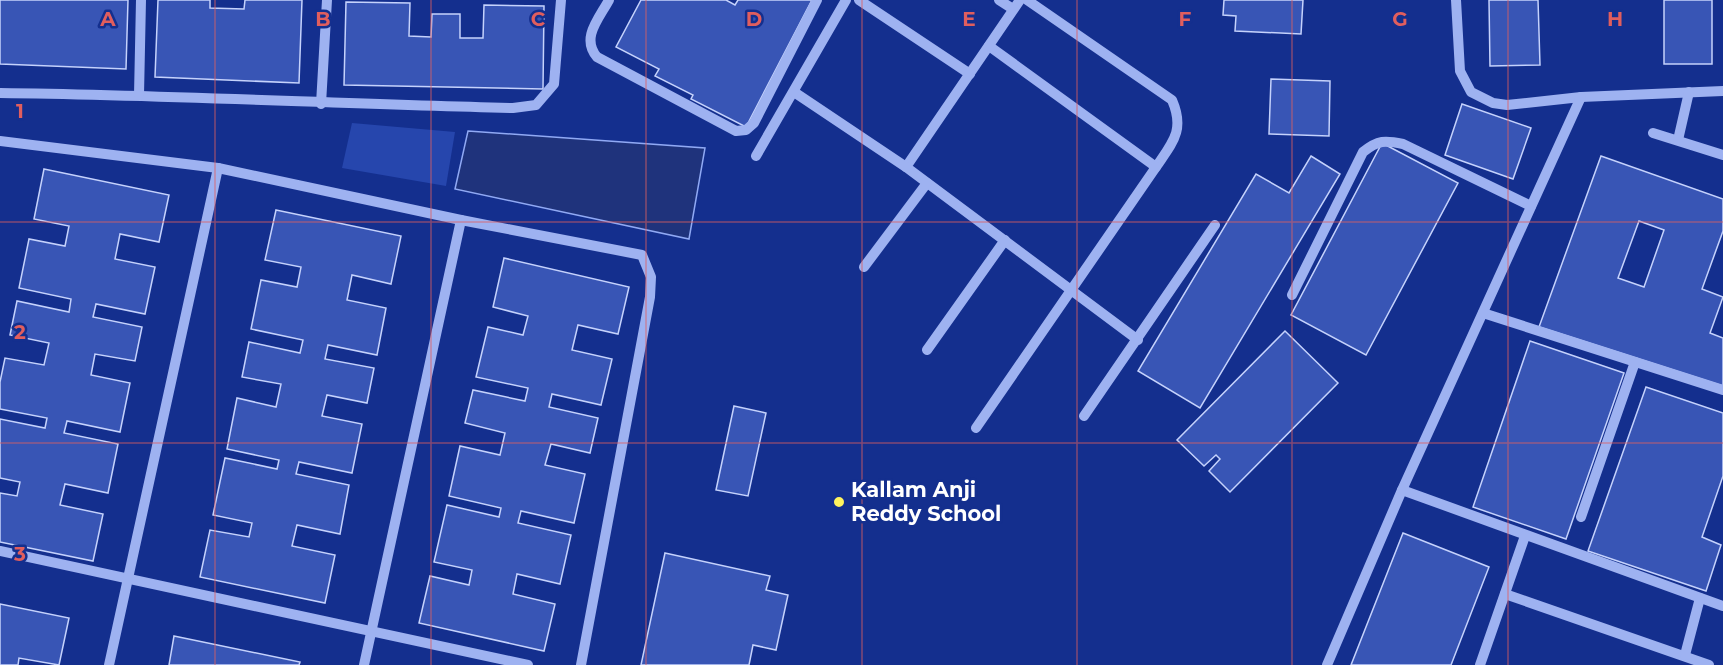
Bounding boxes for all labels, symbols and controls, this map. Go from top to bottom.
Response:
text: A [99,7,116,31]
text: B [315,7,331,31]
text: C [531,7,546,31]
text: D [746,7,762,31]
text: E [962,7,976,31]
text: F [1179,7,1192,31]
text: G [1392,7,1408,31]
text: H [1607,7,1623,31]
text: 1 [16,99,24,123]
text: 2 [14,320,26,344]
place label: Kallam Anji Reddy School [851,477,1001,526]
marker: Kallam Anji Reddy School [832,495,846,509]
text: 3 [13,542,26,566]

